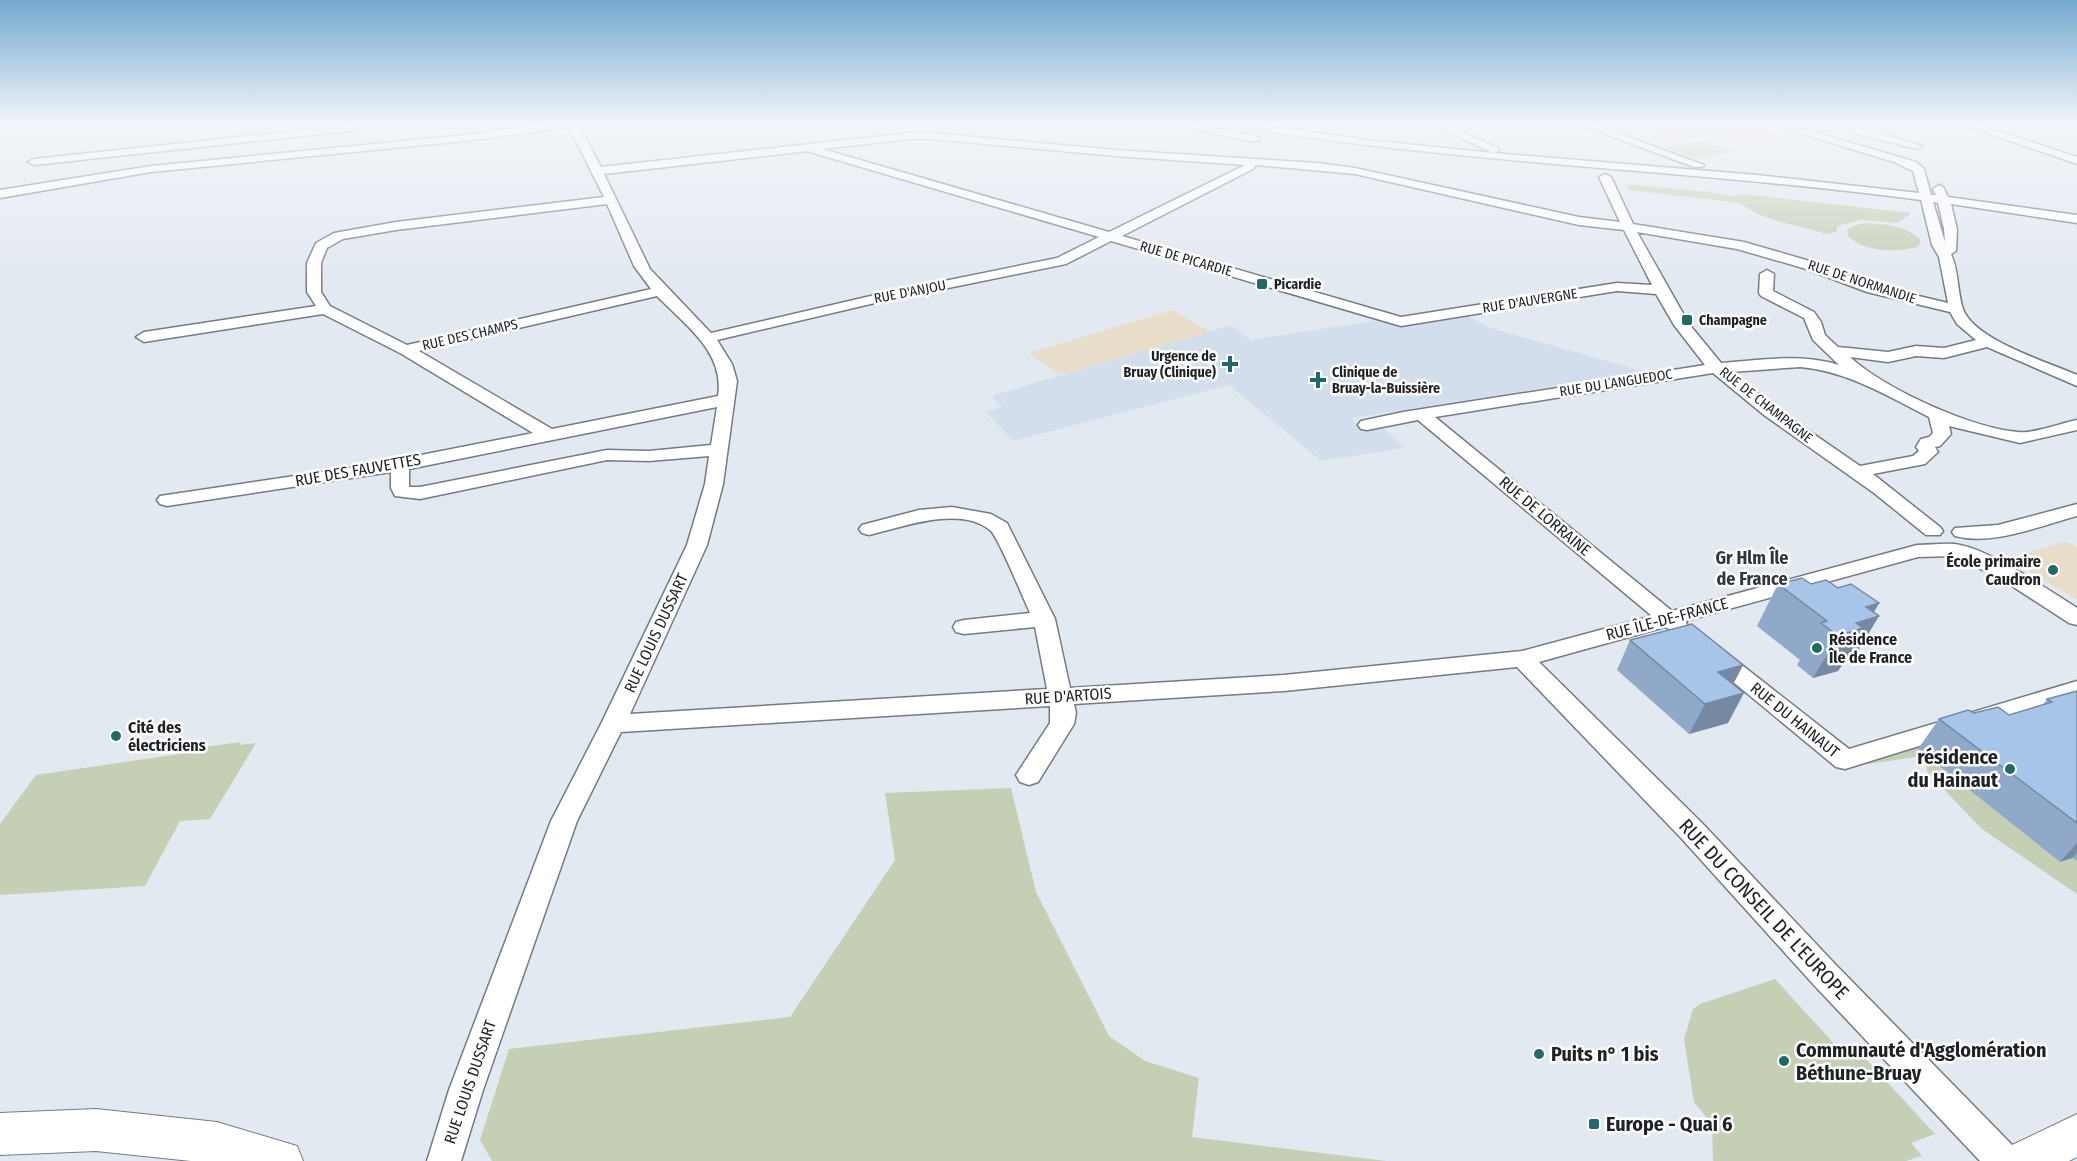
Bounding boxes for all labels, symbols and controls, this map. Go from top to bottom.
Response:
street label: RUE DE PICARDIE [1138,238,1234,280]
street label: RUE DE NORMANDIE [1806,257,1919,308]
place label: Picardie [1274,276,1321,293]
street label: RUE D'ANJOU [873,277,947,307]
marker: Picardie [1255,277,1269,291]
street label: RUE D'AUVERGNE [1481,285,1579,317]
place label: Champagne [1699,312,1767,329]
marker: Champagne [1680,313,1694,327]
street label: RUE DES CHAMPS [421,316,519,354]
place label: Urgence de Bruay (Clinique) [1123,348,1216,381]
marker: Urgence de Bruay (Clinique) [1221,355,1239,373]
street label: RUE DE CHAMPAGNE [1716,363,1816,447]
place label: Clinique de Bruay-la-Buissière [1332,364,1440,397]
street label: RUE DU LANGUEDOC [1558,366,1674,400]
marker: Clinique de Bruay-la-Buissière [1309,371,1327,389]
street label: RUE DES FAUVETTES [294,450,422,490]
street label: RUE DE LORRAINE [1495,472,1595,560]
district label: Gr Hlm Île de France [1716,546,1788,590]
place label: École primaire Caudron [1946,551,2041,589]
marker: École primaire Caudron [2046,563,2060,577]
street label: RUE LOUIS DUSSART [620,570,692,696]
street label: RUE ÎLE-DE-FRANCE [1604,594,1730,644]
place label: Résidence Île de France [1828,630,1912,667]
marker: Résidence Île de France [1810,641,1824,655]
street label: RUE DU HAINAUT [1747,678,1844,762]
street label: RUE D'ARTOIS [1024,683,1112,709]
place label: Cité des électriciens [128,718,206,755]
marker: Cité des électriciens [109,729,123,743]
place label: résidence du Hainaut [1908,745,1999,792]
marker: résidence du Hainaut [2003,762,2017,776]
street label: RUE DU CONSEIL DE L'EUROPE [1674,814,1854,1004]
street label: RUE LOUIS DUSSART [440,1017,500,1146]
place label: Communauté d'Agglomération Béthune-Bruay [1796,1038,2046,1085]
place label: Puits n° 1 bis [1551,1042,1659,1066]
marker: Puits n° 1 bis [1532,1047,1546,1061]
marker: Communauté d'Agglomération Béthune-Bruay [1777,1054,1791,1068]
place label: Europe - Quai 6 [1606,1112,1733,1136]
marker: Europe - Quai 6 [1587,1117,1601,1131]

